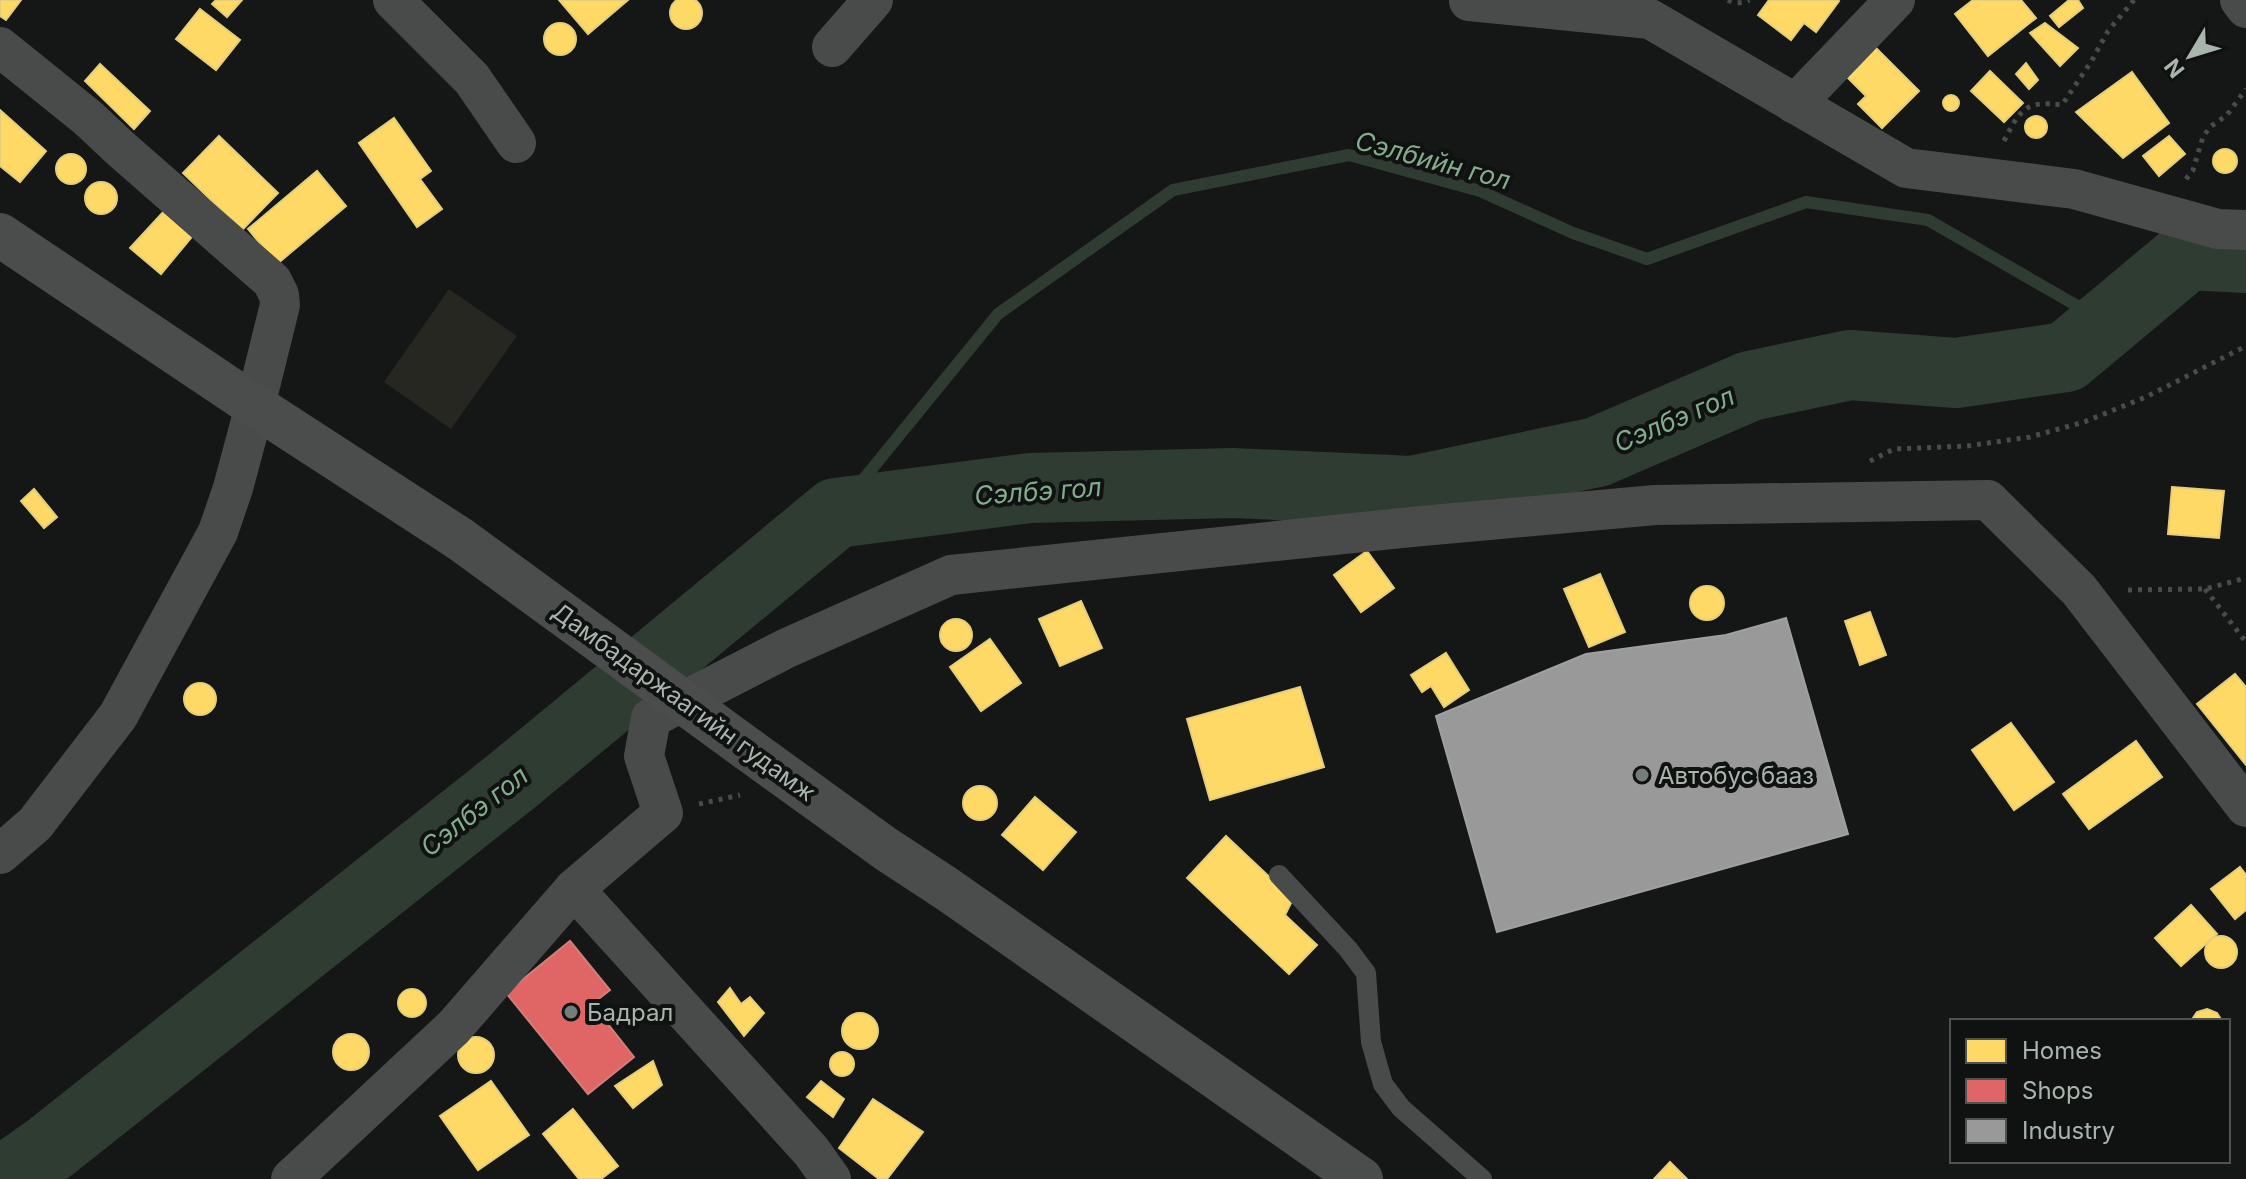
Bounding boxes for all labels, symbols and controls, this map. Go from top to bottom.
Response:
north arrow [2150,16,2230,96]
text: N [2159,54,2190,83]
water label: Сэлбийн гол [1352,124,1514,196]
water label: Сэлбэ гол [1609,380,1739,458]
water label: Сэлбэ гол [973,471,1103,511]
street label: Дамбадаржаагийн гудамж [547,597,821,807]
water label: Сэлбэ гол [414,760,534,862]
place label: Автобус бааз [1658,761,1814,790]
marker: Автобус бааз [1633,766,1651,784]
place label: Бадрал [587,998,673,1027]
marker: Бадрал [562,1003,580,1021]
legend [1950,1019,2230,1163]
text: Homes [2022,1036,2102,1065]
text: Shops [2022,1076,2093,1105]
text: Industry [2022,1116,2115,1145]

